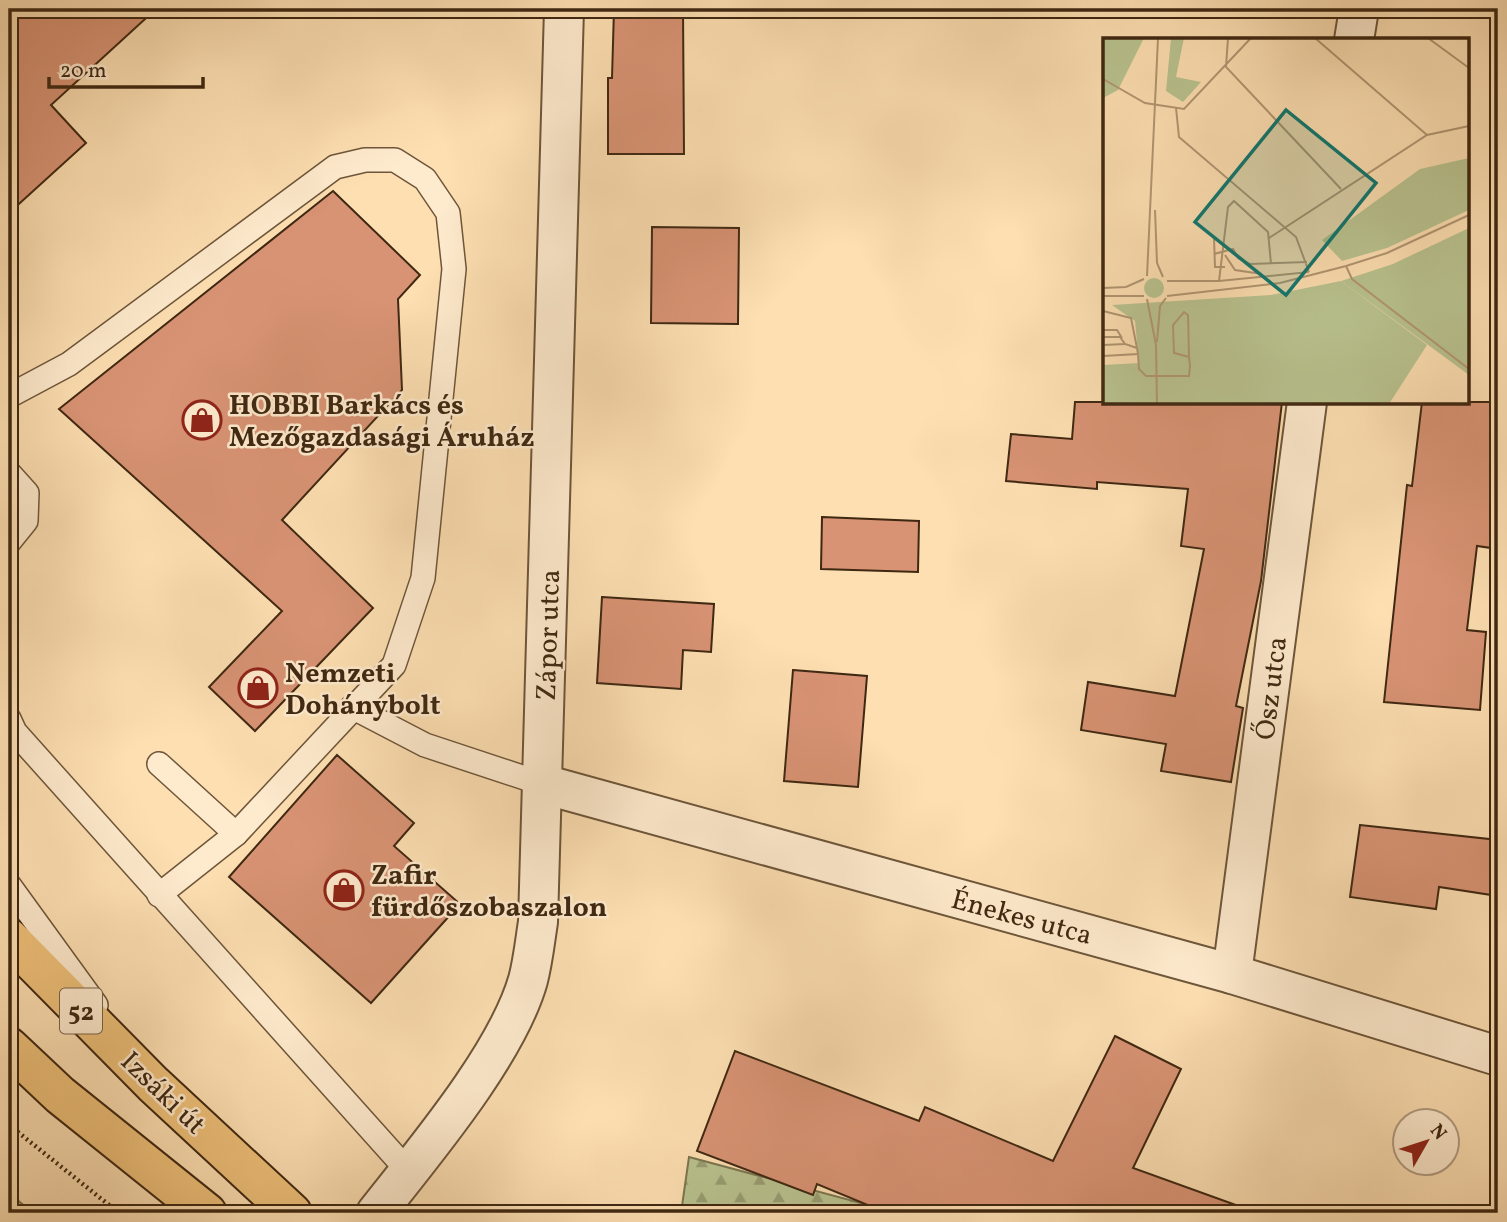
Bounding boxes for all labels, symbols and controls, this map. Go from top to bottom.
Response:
inset map [1103,38,1468,404]
scale bar [49,46,203,90]
text: 20 m [60,57,106,86]
place label: HOBBI Barkács és Mezőgazdasági Áruház [229,387,535,458]
shop icon: HOBBI Barkács és Mezőgazdasági Áruház [181,399,223,441]
street label: Zápor utca [528,569,571,702]
street label: Ősz utca [1247,634,1298,742]
place label: Nemzeti Dohánybolt [285,655,441,726]
shop icon: Nemzeti Dohánybolt [237,667,279,709]
place label: Zafir fürdőszobaszalon [371,857,607,928]
shop icon: Zafir fürdőszobaszalon [323,869,365,911]
street label: Énekes utca [947,881,1096,956]
road number: 52 [60,988,102,1034]
street label: Izsáki út [111,1043,213,1144]
north arrow [1392,1106,1462,1176]
text: N [1423,1119,1452,1146]

